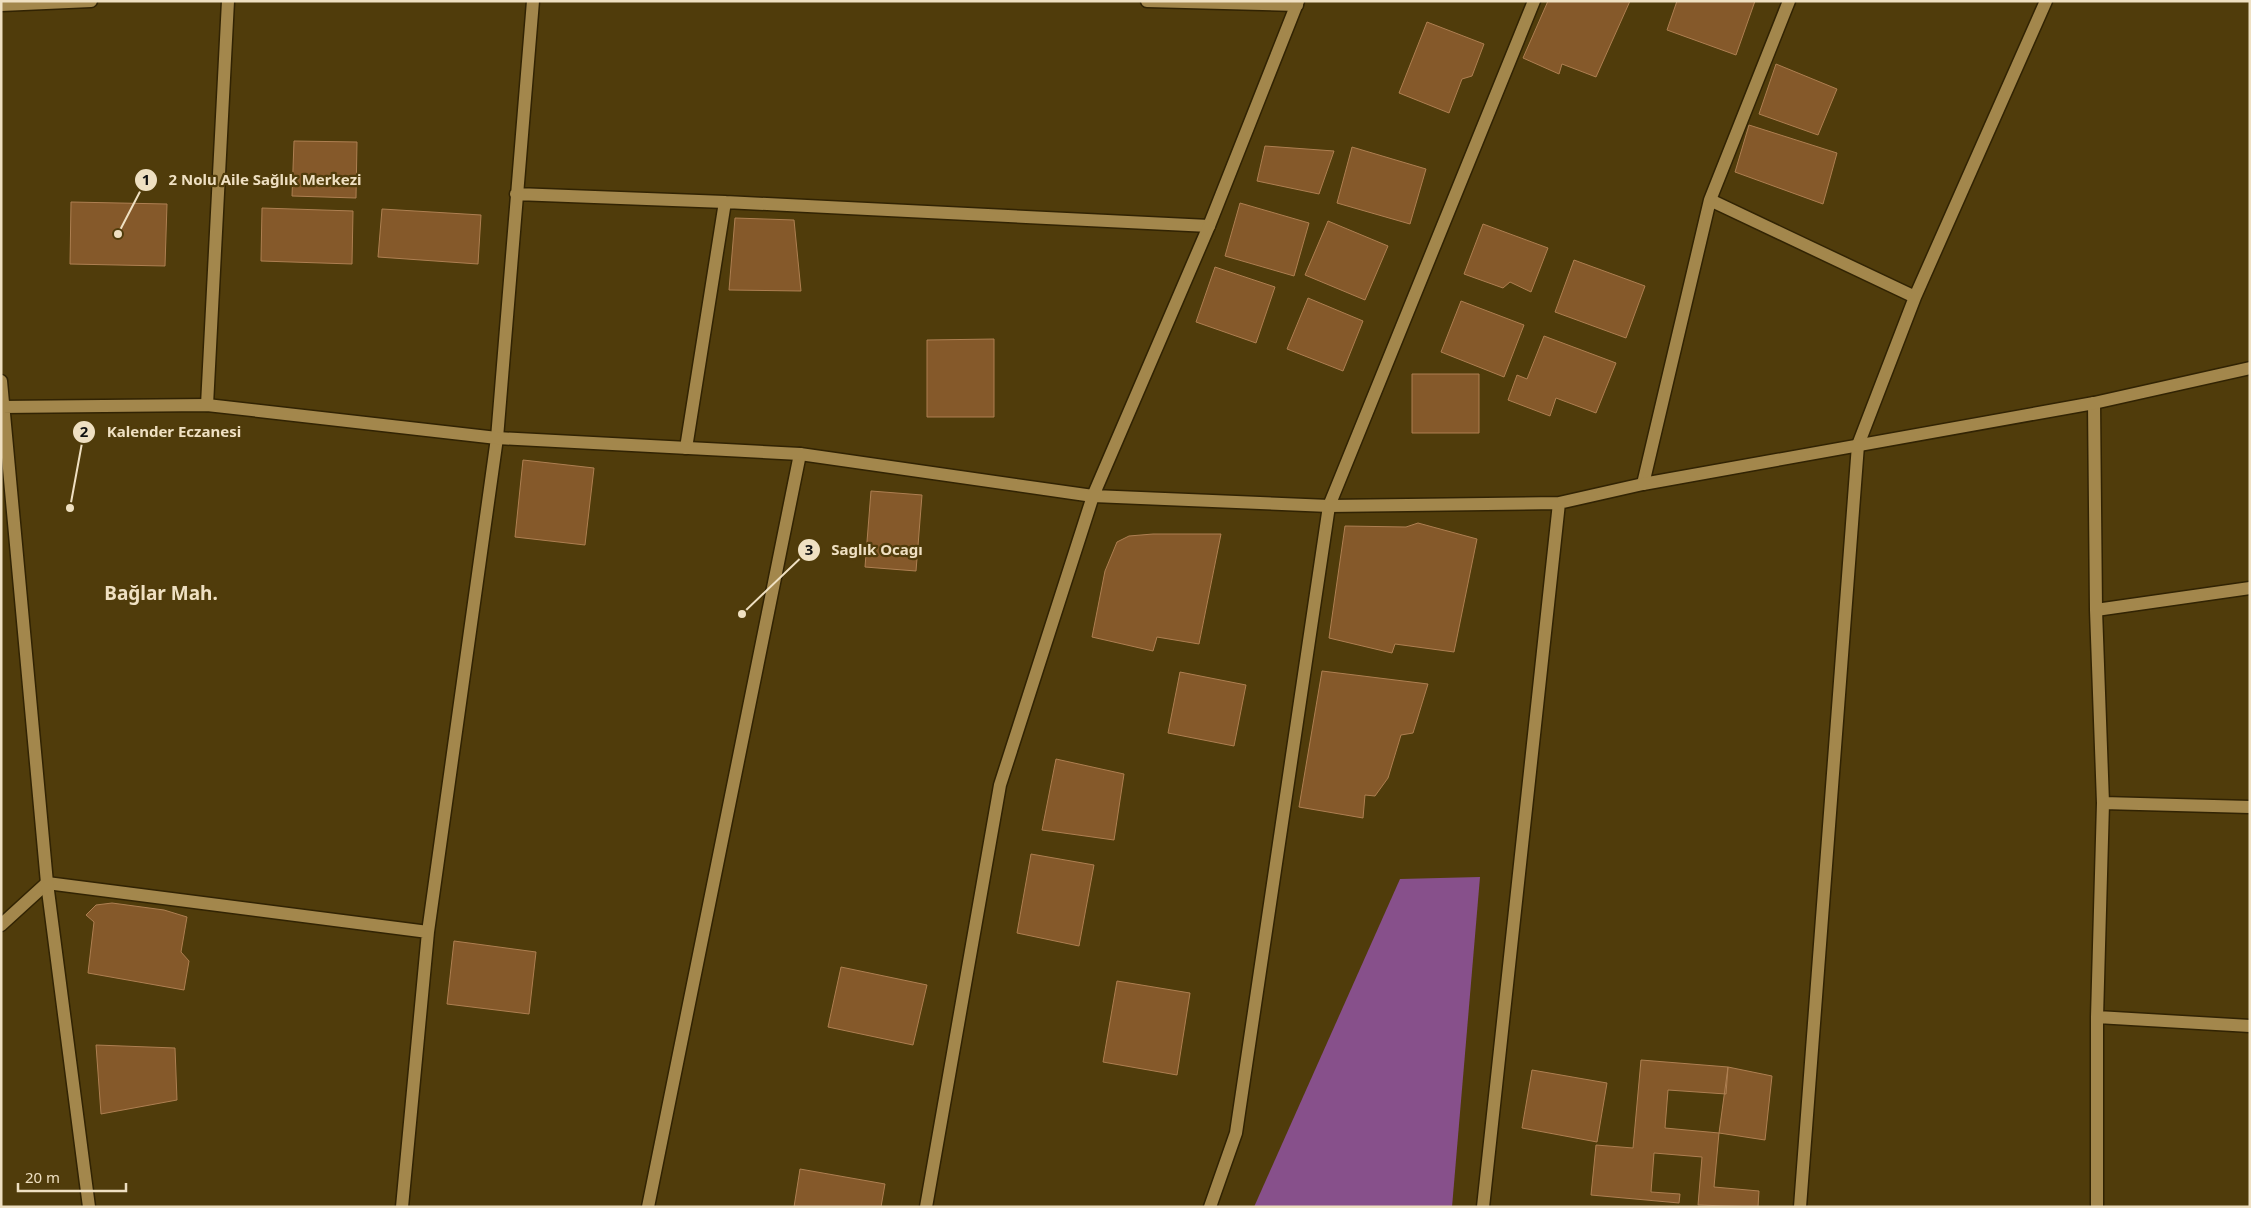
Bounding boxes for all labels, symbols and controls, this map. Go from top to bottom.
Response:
callout: 2 Nolu Aile Sağlık Merkezi [134,165,372,195]
text: 1 [142,169,150,189]
text: 2 Nolu Aile Sağlık Merkezi [168,169,362,189]
callout: Kalender Eczanesi [72,417,251,447]
text: 2 [80,421,89,441]
text: Kalender Eczanesi [107,421,241,441]
callout: Saglık Ocagı [797,535,933,565]
text: 3 [805,539,813,559]
text: Saglık Ocagı [831,539,923,559]
district label: Bağlar Mah. [104,580,218,606]
scale bar [18,1160,125,1192]
text: 20 m [25,1167,60,1187]

